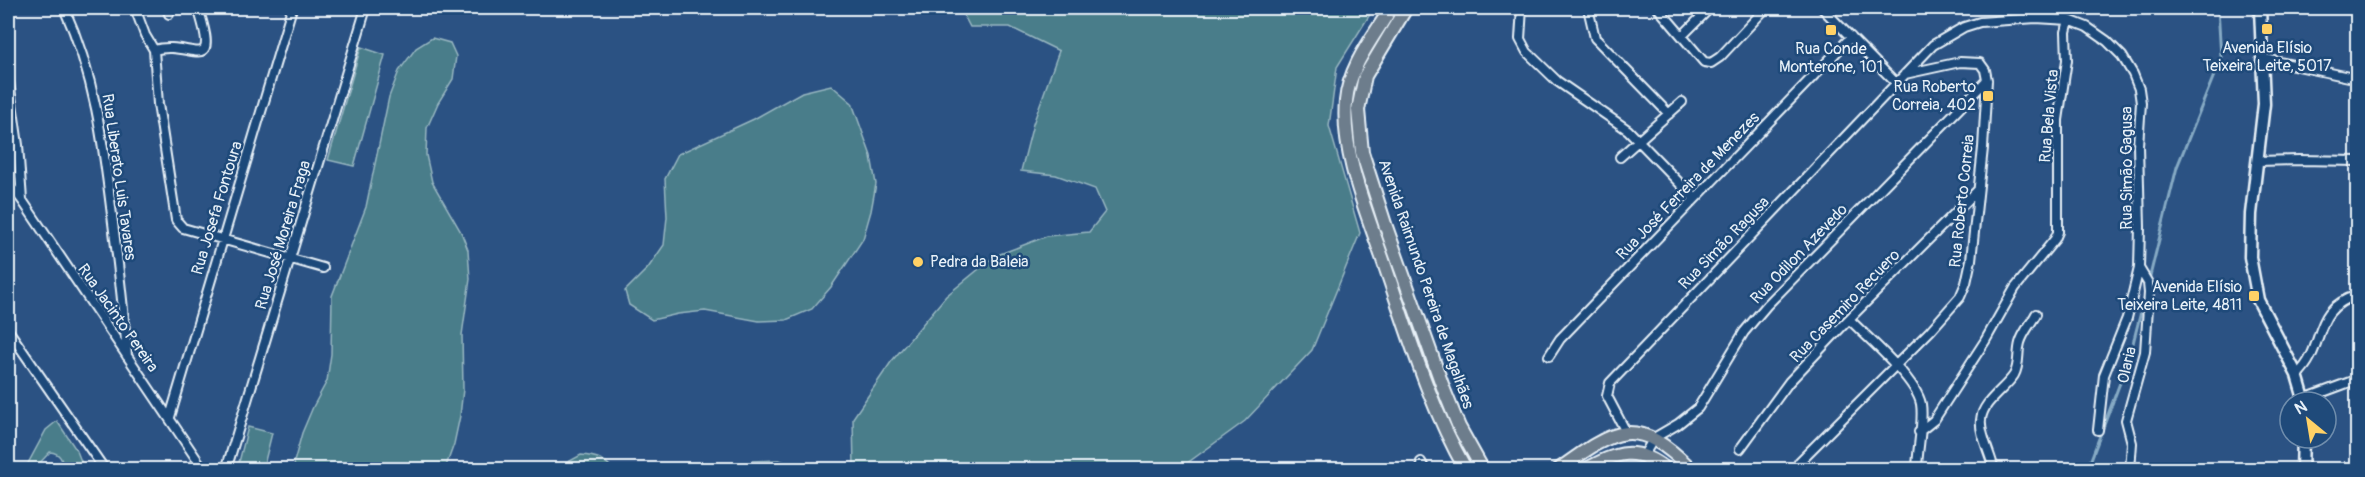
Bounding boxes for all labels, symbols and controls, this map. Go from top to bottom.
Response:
marker: Avenida Elísio Teixeira Leite, 5017 [2260,22,2274,36]
marker: Rua Conde Monterone, 101 [1824,23,1838,37]
place label: Avenida Elísio Teixeira Leite, 5017 [2202,38,2332,76]
place label: Rua Conde Monterone, 101 [1779,39,1883,77]
street label: Rua Bela Vista [2035,69,2063,163]
place label: Rua Roberto Correia, 402 [1892,77,1976,115]
marker: Rua Roberto Correia, 402 [1981,89,1995,103]
street label: Rua Liberato Luis Tavares [97,92,141,262]
street label: Rua Simão Gagusa [2117,106,2137,230]
street label: Rua José Ferreira de Menezes [1612,108,1764,264]
street label: Rua Roberto Correia [1945,133,1979,269]
street label: Rua Josefa Fontoura [187,139,247,277]
street label: Avenida Raimundo Pereira de Magalhães [1374,156,1478,412]
street label: Rua José Moreira Fraga [251,158,315,312]
street label: Rua Simão Ragusa [1674,192,1774,294]
street label: Rua Odilon Azevedo [1746,199,1852,308]
street label: Rua Casemiro Recuero [1786,245,1905,367]
place label: Pedra da Baleia [930,252,1028,272]
marker: Pedra da Baleia [911,255,925,269]
street label: Rua Jacinto Pereira [73,260,163,376]
place label: Avenida Elísio Teixeira Leite, 4811 [2117,277,2242,315]
marker: Avenida Elísio Teixeira Leite, 4811 [2247,289,2261,303]
street label: Olaria [2113,345,2141,385]
north arrow [2278,390,2338,450]
text: N [2291,396,2311,419]

